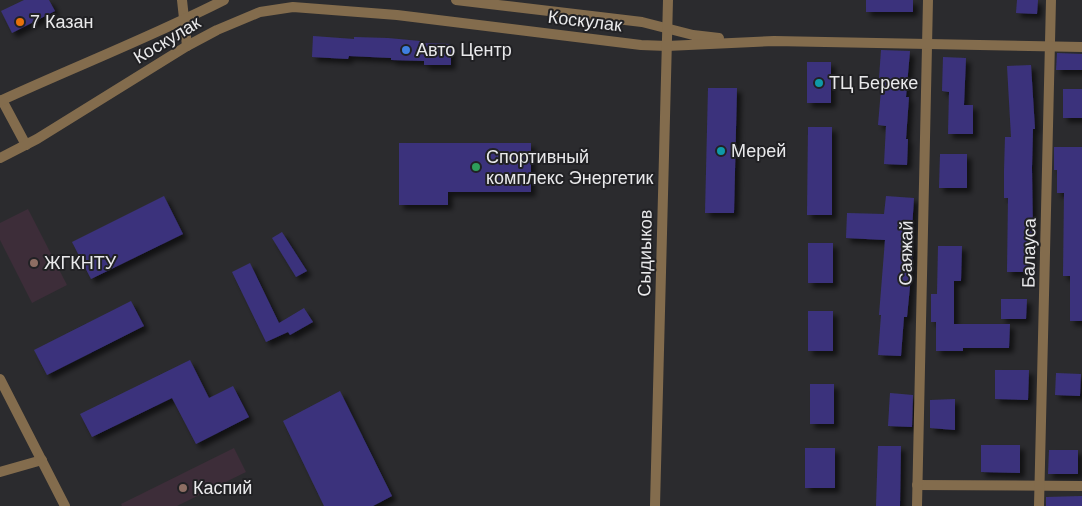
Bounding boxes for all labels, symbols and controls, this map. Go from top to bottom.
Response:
street label: Коскулак [547,7,623,35]
place label: 7 Казан [30,12,94,32]
street label: Коскулак [130,12,204,68]
marker: 7 Казан [14,16,26,28]
place label: Авто Центр [416,40,512,60]
marker: Авто Центр [400,44,412,56]
place label: ТЦ Береке [829,73,918,93]
marker: ТЦ Береке [813,77,825,89]
place label: Мерей [731,141,786,161]
marker: Мерей [715,145,727,157]
place label: Спортивный комплекс Энергетик [486,147,654,188]
marker: Спортивный комплекс Энергетик [470,161,482,173]
street label: Сыдиыков [634,209,656,297]
street label: Балауса [1018,217,1040,288]
street label: Саяжай [895,220,917,286]
place label: ЖГКНТУ [44,253,117,273]
marker: ЖГКНТУ [28,257,40,269]
place label: Каспий [193,478,252,498]
marker: Каспий [177,482,189,494]

